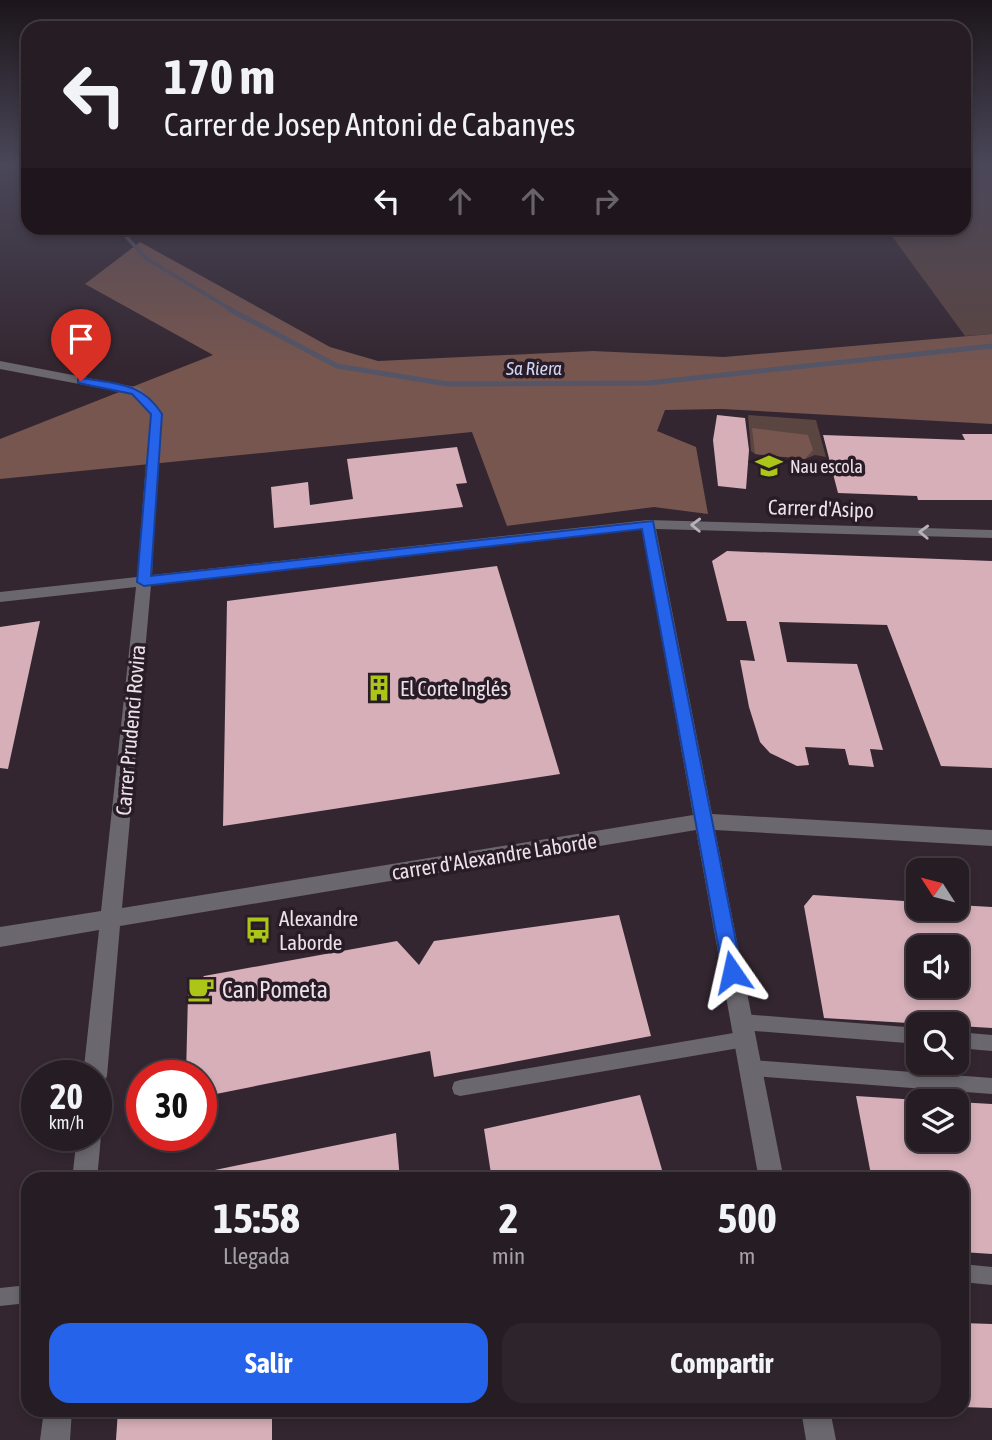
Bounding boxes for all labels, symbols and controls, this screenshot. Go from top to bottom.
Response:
text: 170 m [164,48,275,104]
icon: left [49,49,140,140]
text: Carrer de Josep Antoni de Cabanyes [164,106,575,143]
icon: left [368,182,406,220]
icon: ahead [441,182,479,220]
icon: ahead [514,182,552,220]
icon: right [587,182,625,220]
pin [51,309,111,381]
icon: arrive [62,320,100,358]
water label: Sa Riera [505,357,562,379]
school or university icon: Nau escola [754,451,784,481]
place label: Nau escola [790,456,863,477]
street label: Carrer d'Asipo [768,494,874,522]
one-way arrow [691,518,702,533]
one-way arrow [918,524,929,540]
street label: Carrer Prudenci Rovira [111,644,149,816]
building icon: El Corte Inglés [364,673,394,703]
place label: El Corte Inglés [400,676,508,700]
street label: carrer d'Alexandre Laborde [390,828,598,884]
north arrow [906,858,970,920]
map controls [906,858,969,1152]
place label: Alexandre Laborde [279,906,358,954]
bus stop icon: Alexandre Laborde [243,915,273,945]
position arrow [695,935,769,1009]
button: sound [906,935,969,998]
cafe icon: Can Pometa [186,974,216,1004]
place label: Can Pometa [222,976,328,1003]
button: search [906,1012,969,1075]
speed limit sign: 30 [126,1060,217,1151]
text: 20 [50,1076,83,1116]
button: layers [906,1089,969,1152]
text: km/h [49,1112,84,1133]
text: 15:58 [213,1194,300,1242]
text: 2 [499,1194,518,1242]
text: 500 [717,1194,777,1242]
text: Llegada [223,1243,290,1269]
text: min [492,1243,525,1269]
text: m [739,1243,755,1269]
button: Salir [49,1323,488,1403]
button: Compartir [502,1323,941,1403]

